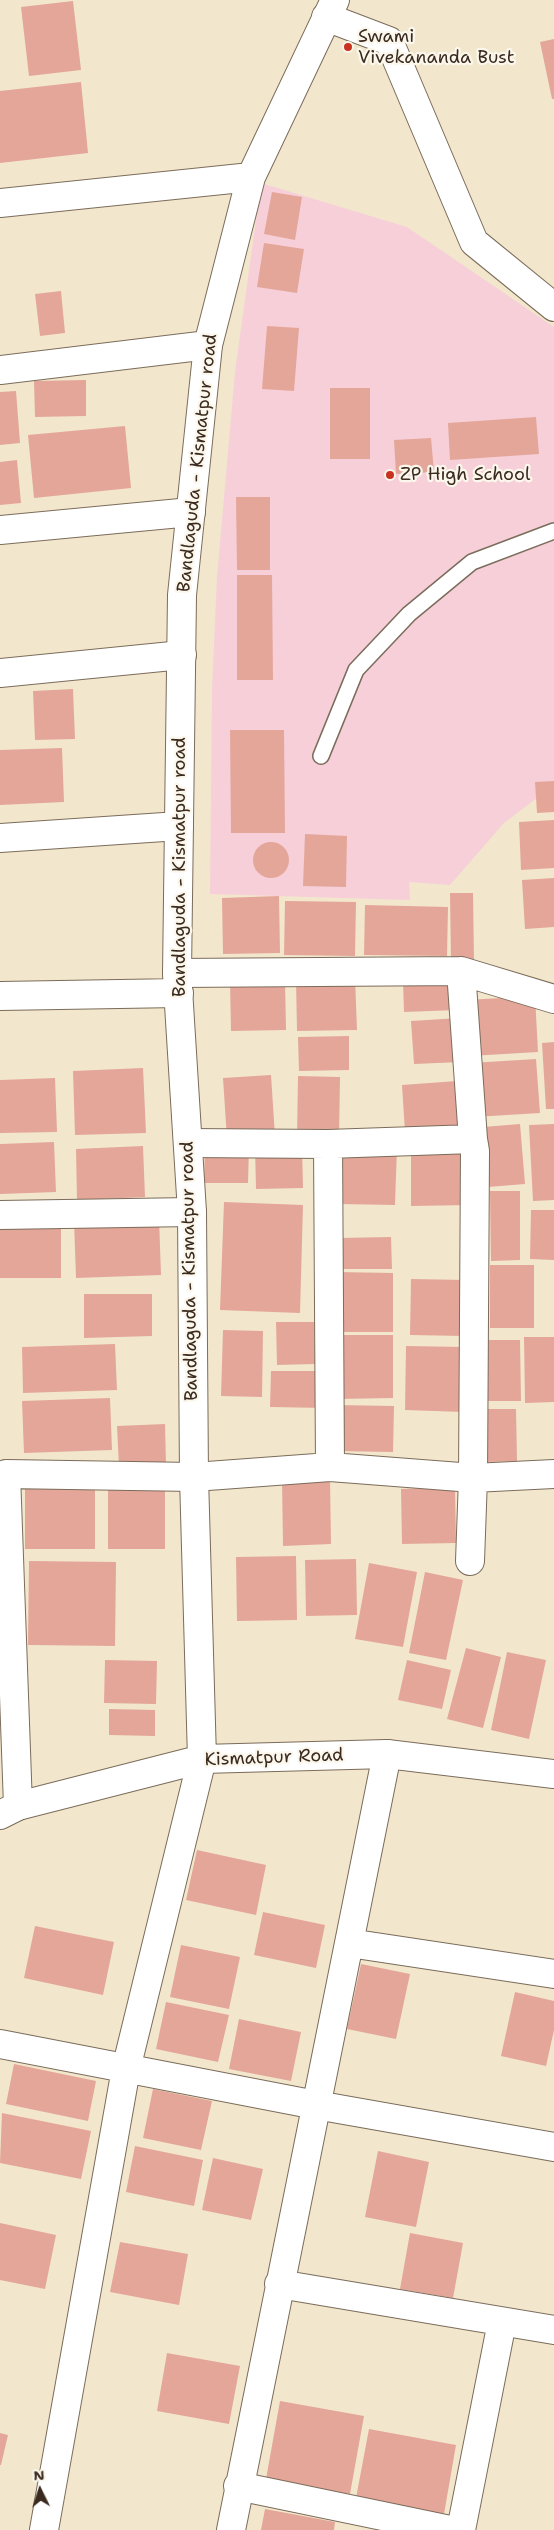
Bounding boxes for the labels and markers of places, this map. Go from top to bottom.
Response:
place label: Swami Vivekananda Bust [358,26,515,68]
marker: Swami Vivekananda Bust [342,41,354,53]
place label: ZP High School [400,464,530,486]
marker: ZP High School [384,469,396,481]

